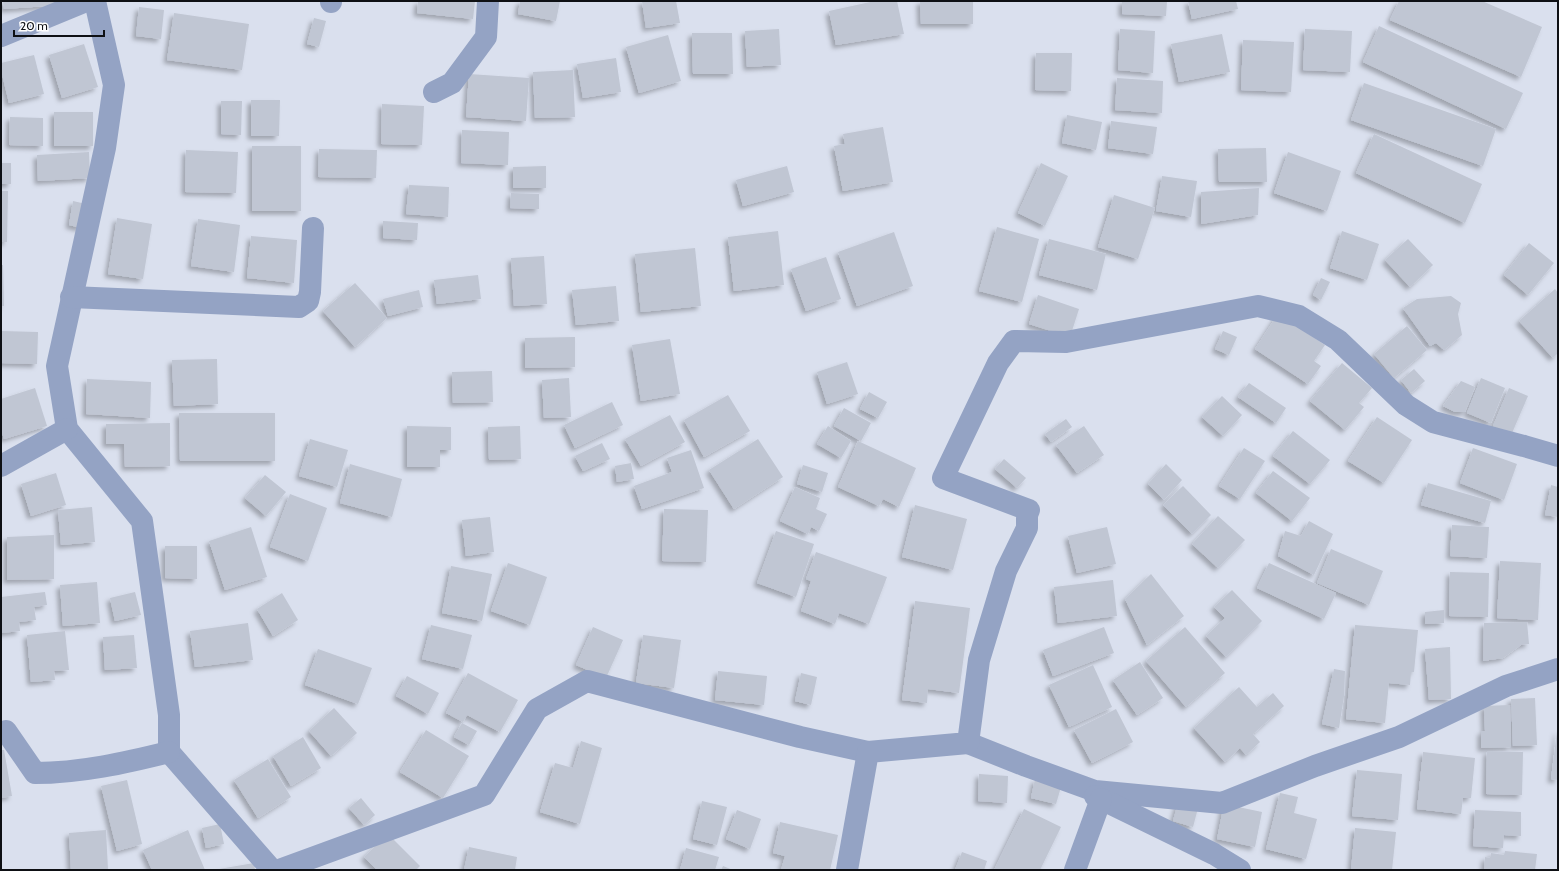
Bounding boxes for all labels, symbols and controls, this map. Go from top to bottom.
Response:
scale bar [14,12,104,38]
text: 20 m [20,18,48,33]

